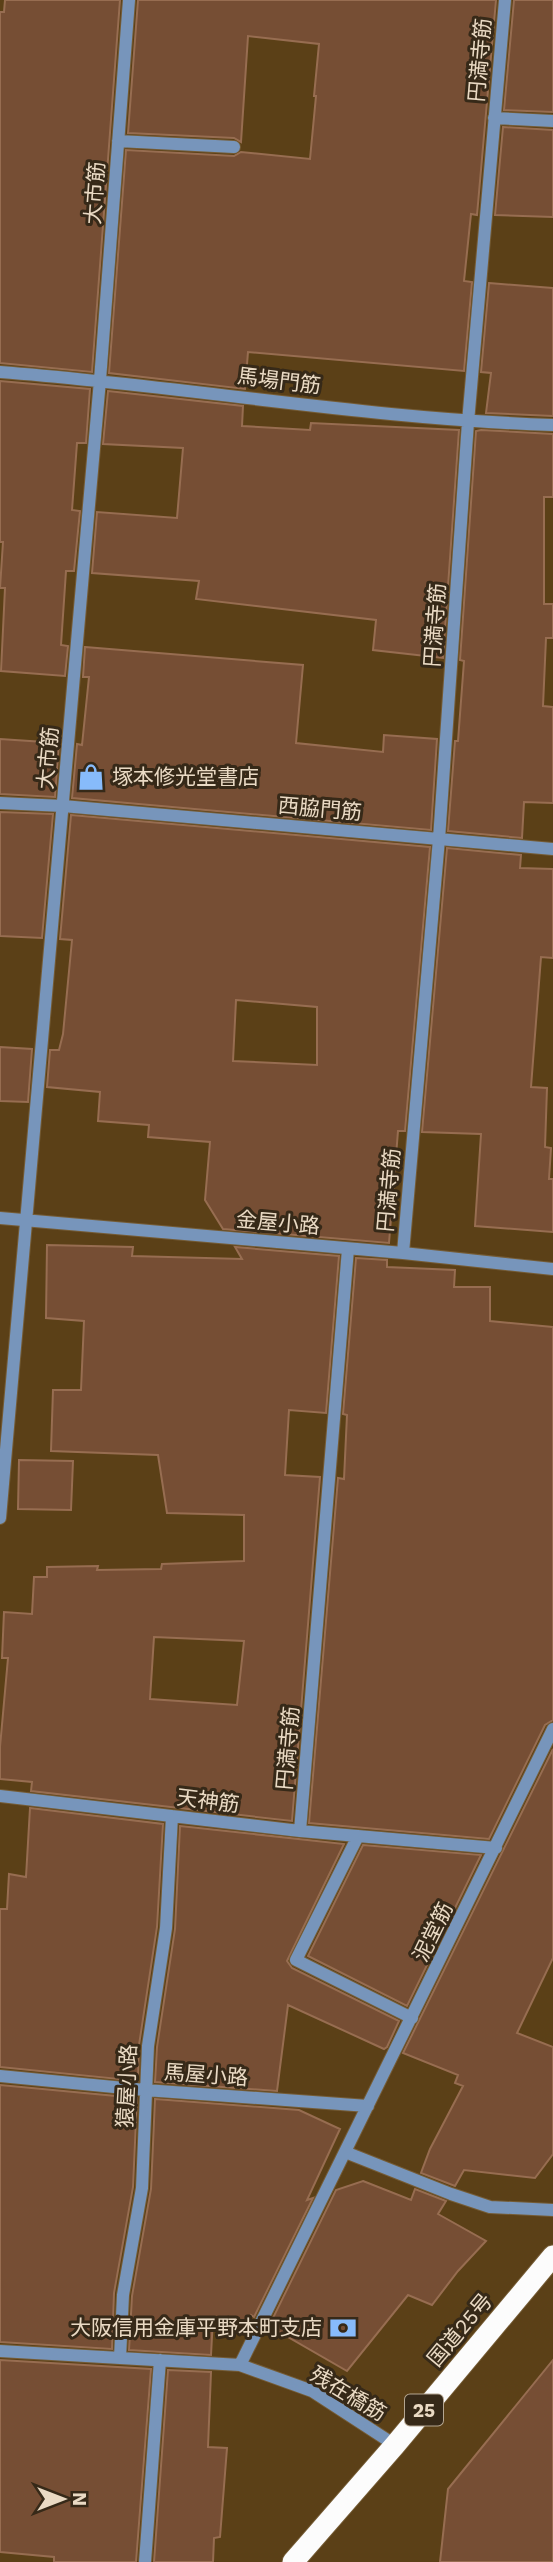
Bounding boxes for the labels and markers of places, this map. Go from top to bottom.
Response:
shop icon: 塚本修光堂書店 [76,762,106,792]
place label: 塚本修光堂書店 [112,764,259,789]
bank icon: 大阪信用金庫平野本町支店 [328,2313,358,2343]
place label: 大阪信用金庫平野本町支店 [70,2315,322,2340]

